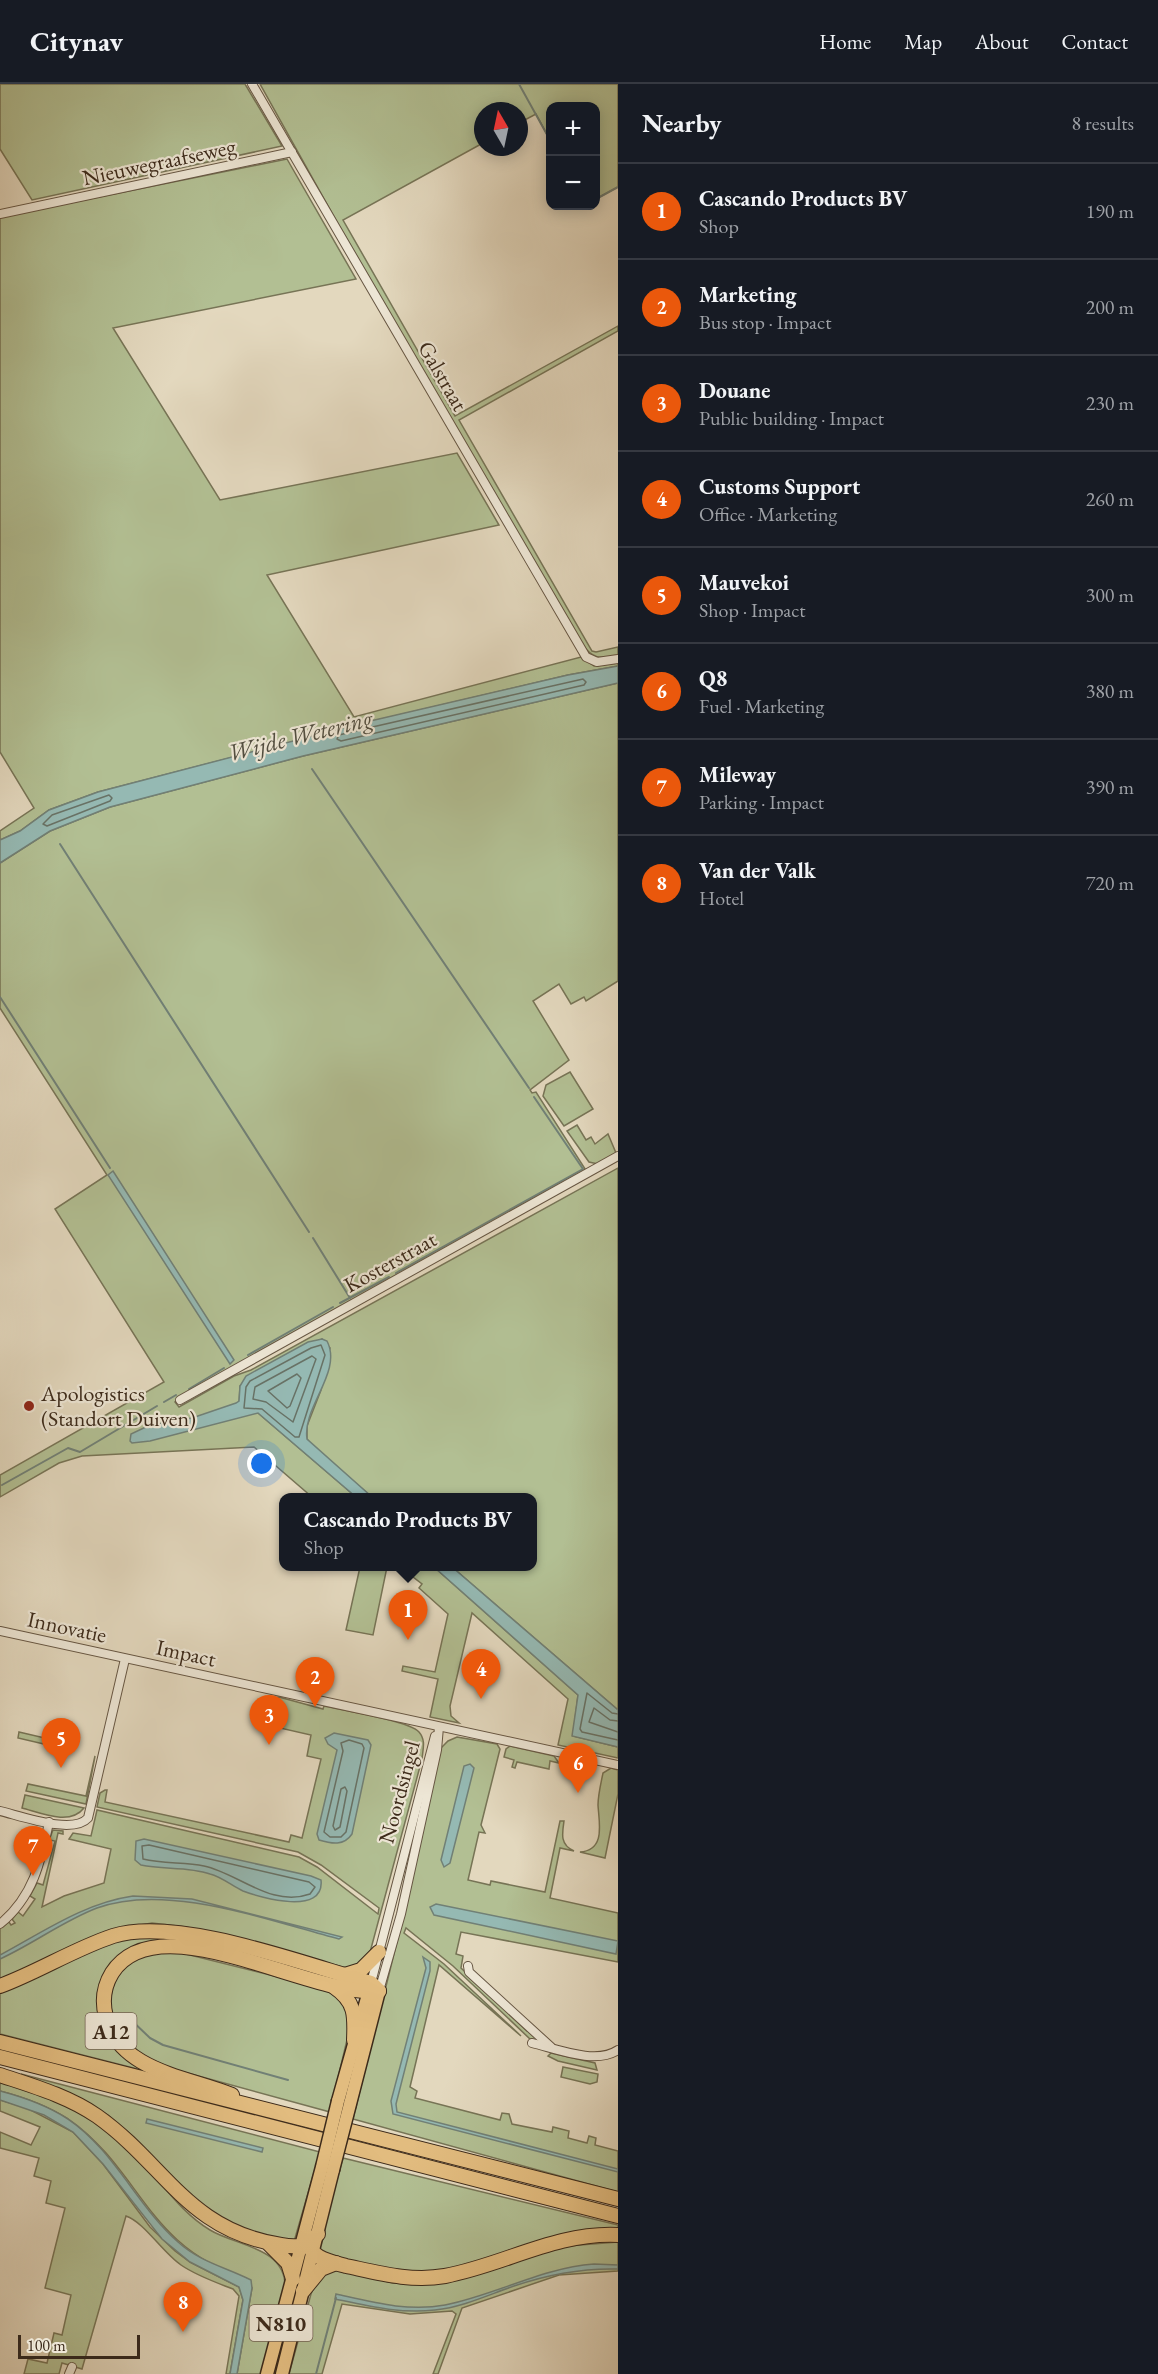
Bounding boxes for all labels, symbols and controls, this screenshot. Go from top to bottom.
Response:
text: Citynav [30,23,123,59]
text: Home [819,28,871,55]
text: Map [904,28,942,55]
text: About [975,28,1028,55]
text: Contact [1061,28,1128,55]
north arrow [474,102,528,156]
map controls [546,102,600,210]
button: + [546,102,600,156]
text: Nearby [642,106,722,140]
text: 8 results [1071,110,1134,136]
street label: Nieuwegraafseweg [80,132,239,192]
button: − [546,156,600,210]
text: Cascando Products BV [699,184,907,213]
text: 1 [656,198,667,224]
text: 190 m [1086,198,1134,224]
text: Shop [699,213,739,239]
text: Marketing [699,280,796,309]
text: 2 [656,294,667,320]
text: 200 m [1086,294,1134,320]
text: Bus stop · Impact [699,309,832,335]
street label: Galstraat [411,336,475,416]
text: Douane [699,376,770,405]
text: 3 [656,390,667,416]
text: 230 m [1086,390,1134,416]
text: Public building · Impact [699,405,884,431]
text: Customs Support [699,472,860,501]
text: 4 [656,486,667,512]
text: 260 m [1086,486,1134,512]
text: Office · Marketing [699,501,837,527]
text: Mauvekoi [699,568,789,597]
text: 5 [656,582,667,608]
text: 300 m [1086,582,1134,608]
text: Shop · Impact [699,597,806,623]
text: Q8 [699,664,727,693]
text: 6 [656,678,667,704]
text: 380 m [1086,678,1134,704]
text: Fuel · Marketing [699,693,824,719]
water label: Wijde Wetering [224,702,377,768]
text: Mileway [699,760,776,789]
text: 7 [656,774,667,800]
text: 390 m [1086,774,1134,800]
text: Parking · Impact [699,789,824,815]
text: Van der Valk [699,856,816,885]
text: 8 [656,870,667,896]
text: 720 m [1086,870,1134,896]
text: Hotel [699,885,744,911]
street label: Kosterstraat [339,1225,442,1299]
place label: Apologistics (Standort Duiven) [40,1379,196,1433]
marker: Apologistics (Standort Duiven) [22,1399,36,1413]
your location [247,1449,276,1478]
popup [279,1493,537,1571]
text: Cascando Products BV [304,1505,512,1534]
text: Shop [304,1534,344,1560]
pin: 1 [388,1590,428,1640]
street label: Innovatie [25,1604,110,1650]
street label: Impact [154,1633,219,1673]
pin: 4 [462,1650,500,1699]
pin: 2 [296,1658,334,1707]
pin: 3 [250,1696,288,1745]
pin: 5 [42,1718,80,1768]
street label: Noordsingel [371,1737,427,1847]
pin: 6 [558,1744,598,1793]
pin: 7 [14,1826,52,1876]
road number: A12 [86,2013,136,2049]
pin: 8 [164,2282,202,2332]
road number: N810 [250,2305,312,2341]
scale bar [18,2332,140,2360]
text: 100 m [27,2335,66,2356]

